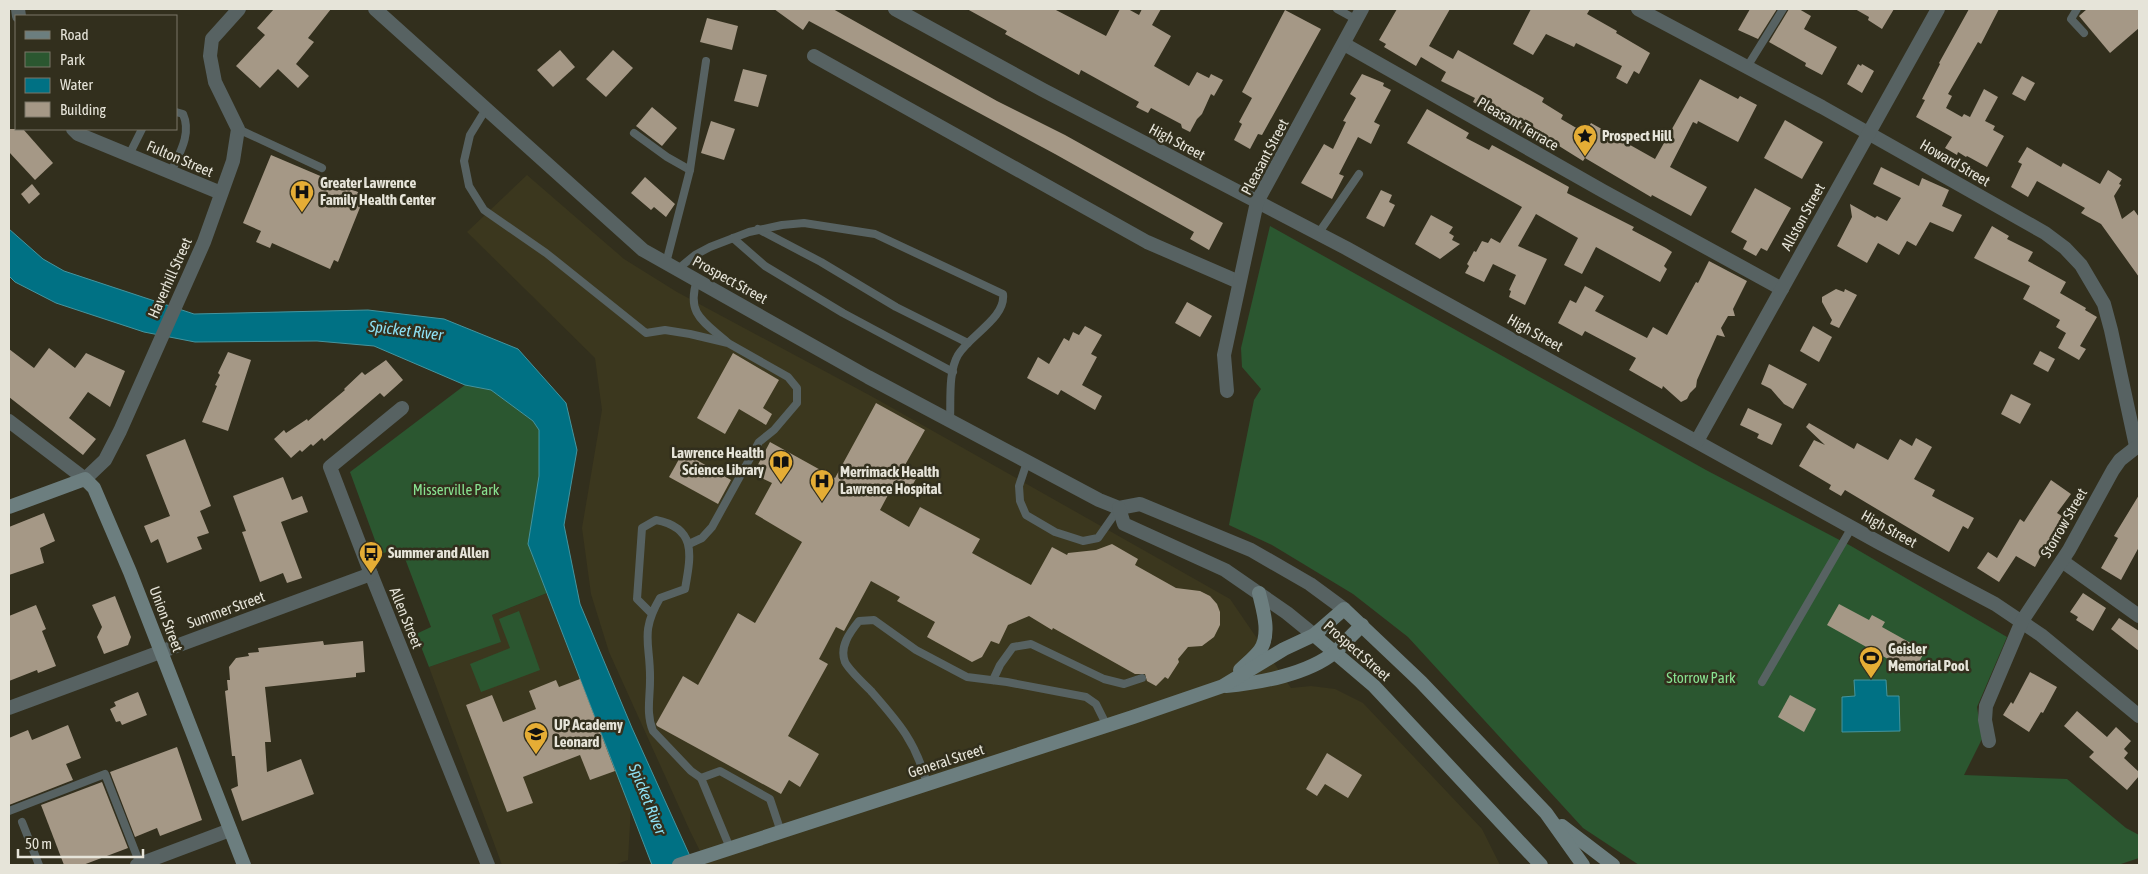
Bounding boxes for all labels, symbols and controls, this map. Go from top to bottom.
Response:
legend [15,15,178,130]
text: Road [60,26,89,43]
text: Park [60,51,85,68]
text: Water [60,76,93,93]
street label: Pleasant Terrace [1474,93,1562,154]
text: Building [60,101,106,118]
street label: Pleasant Street [1237,116,1292,198]
street label: High Street [1146,120,1208,163]
place icon: Prospect Hill [1572,123,1598,157]
place label: Prospect Hill [1602,127,1673,144]
street label: Howard Street [1917,136,1993,189]
street label: Fulton Street [144,137,216,180]
place label: Greater Lawrence Family Health Center [320,174,436,208]
hospital icon: Greater Lawrence Family Health Center [289,179,315,213]
street label: Allston Street [1777,180,1828,253]
street label: Haverhill Street [144,235,195,321]
street label: Prospect Street [690,252,771,307]
street label: High Street [1505,310,1566,355]
water label: Spicket River [367,316,445,345]
place label: Lawrence Health Science Library [671,444,765,478]
library icon: Lawrence Health Science Library [768,449,794,483]
place label: Merrimack Health Lawrence Hospital [840,463,943,497]
hospital icon: Merrimack Health Lawrence Hospital [809,468,835,502]
park label: Misserville Park [413,481,500,498]
street label: Storrow Street [2037,485,2090,560]
street label: High Street [1859,506,1920,551]
bus stop icon: Summer and Allen [358,540,384,574]
place label: Summer and Allen [388,544,489,561]
street label: Union Street [146,584,187,654]
street label: Allen Street [387,585,426,651]
street label: Summer Street [185,588,267,631]
street label: Prospect Street [1321,617,1394,684]
place label: Geisler Memorial Pool [1888,640,1970,674]
sports icon: Geisler Memorial Pool [1858,645,1884,679]
park label: Storrow Park [1666,669,1736,686]
place label: UP Academy Leonard [554,716,624,750]
school or university icon: UP Academy Leonard [523,721,549,755]
street label: General Street [906,740,986,781]
water label: Spicket River [624,760,671,839]
scale bar [18,826,142,858]
text: 50 m [25,835,52,852]

